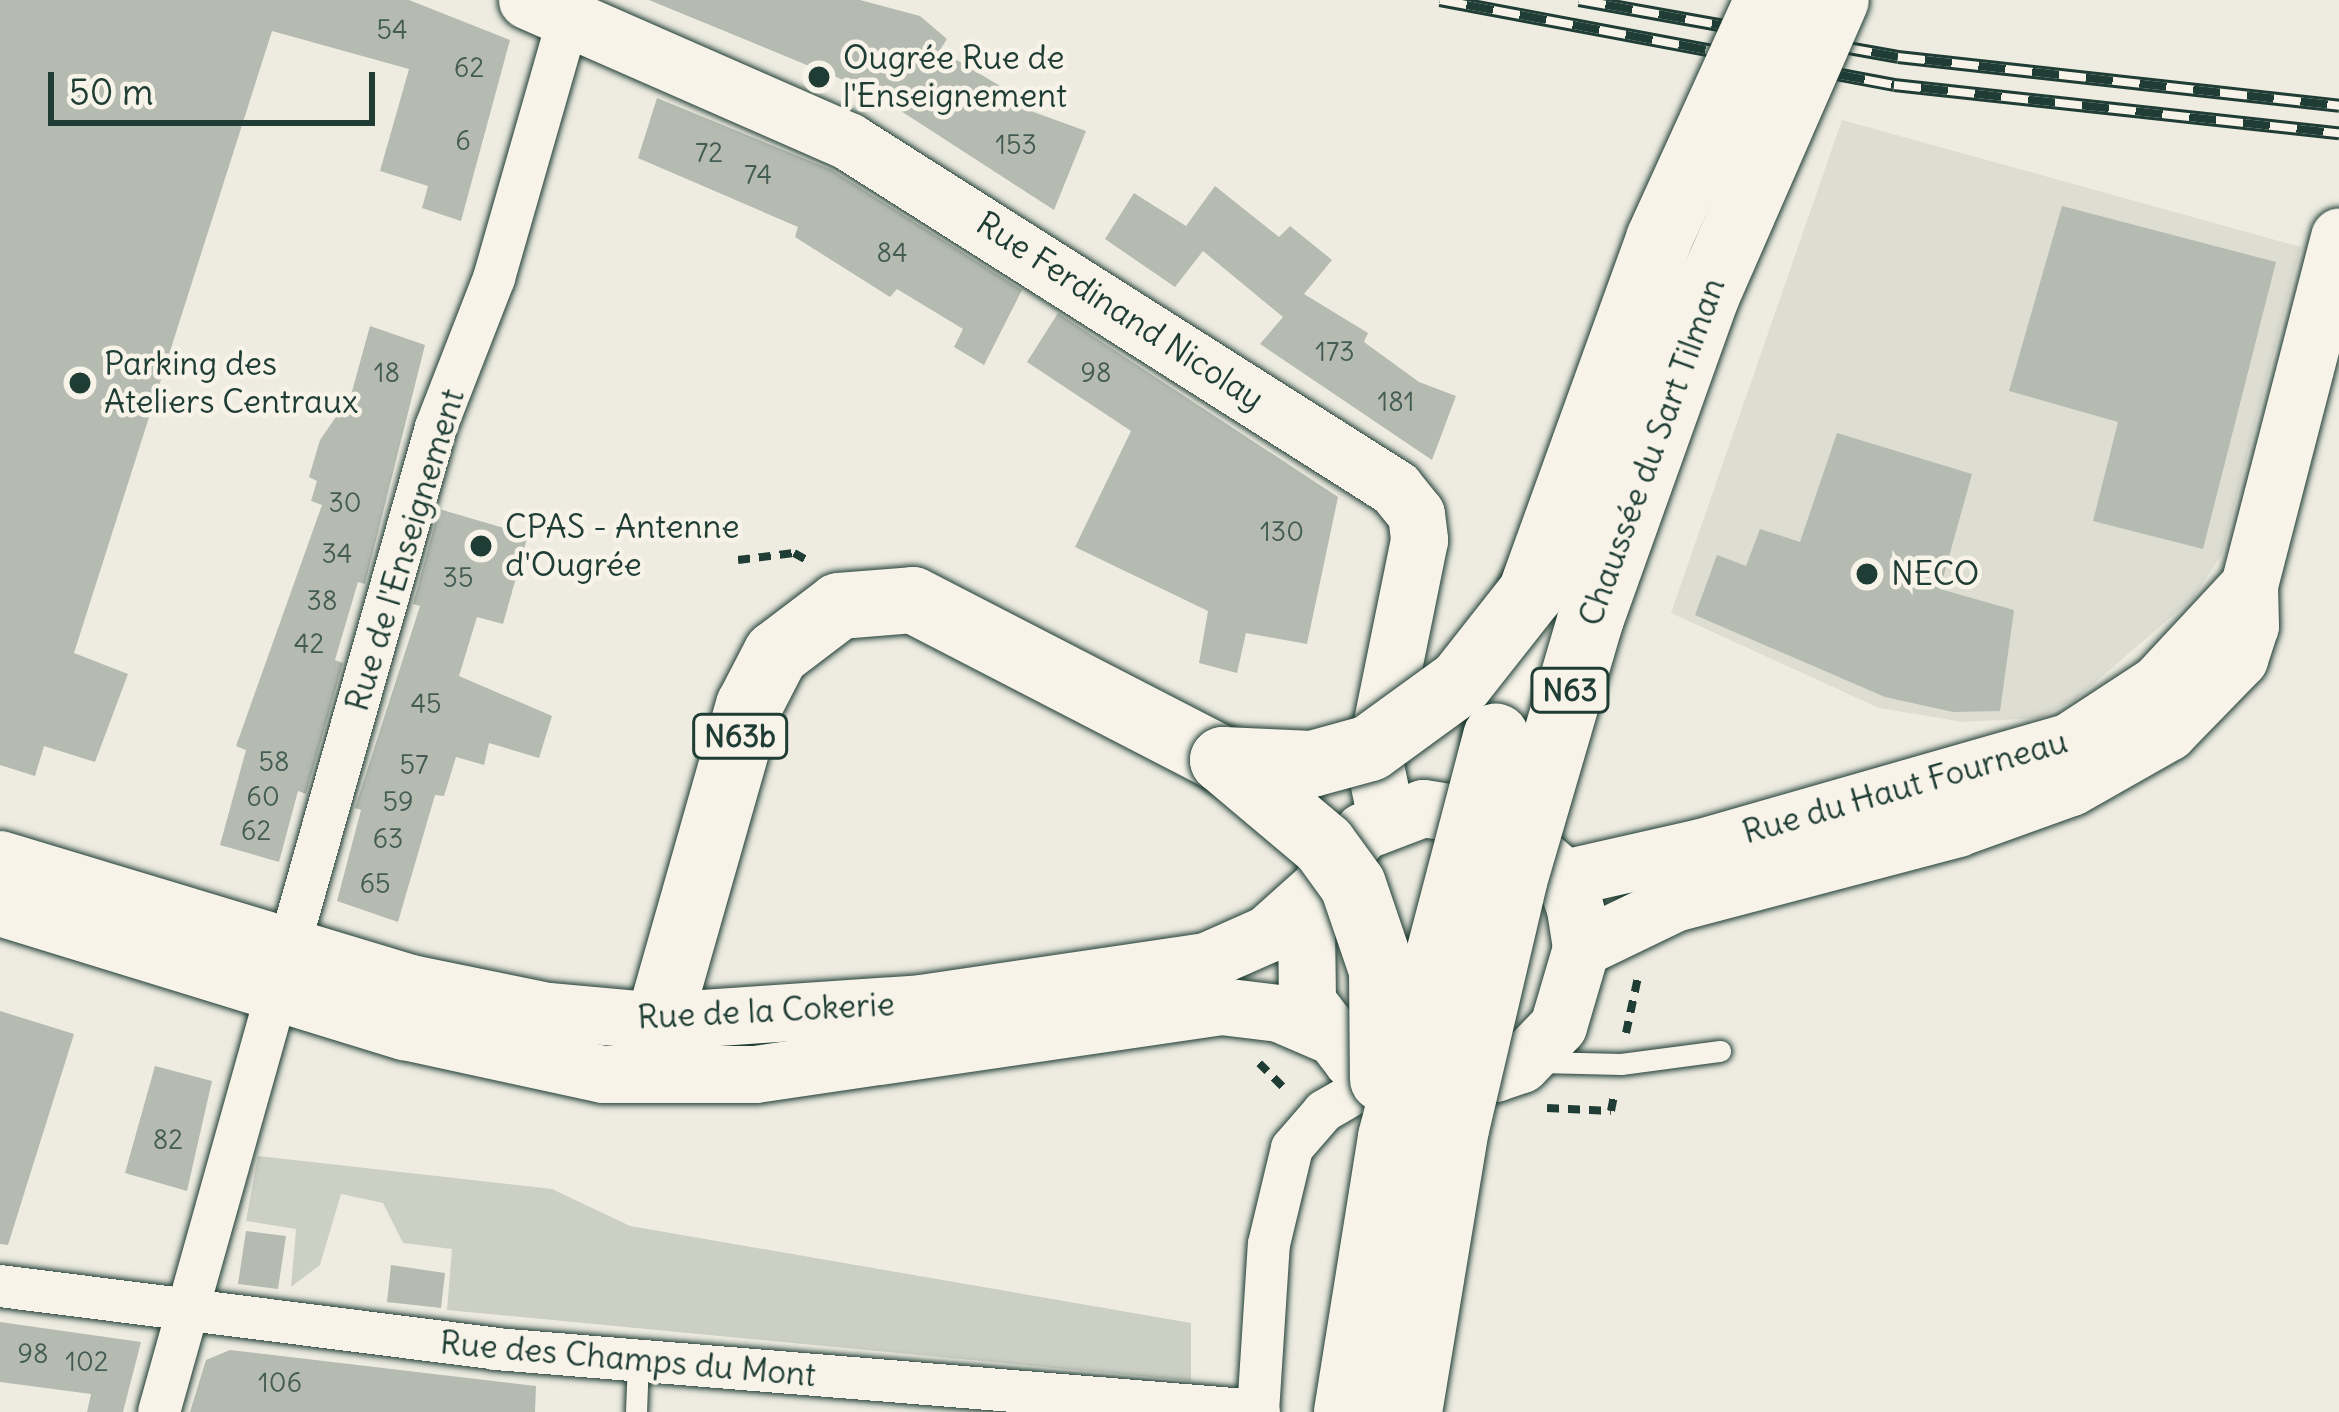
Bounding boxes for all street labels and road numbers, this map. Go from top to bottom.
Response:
street label: Rue Ferdinand Nicolay [969,203,1271,419]
street label: Chaussée du Sart Tilman [1571,273,1733,631]
street label: Rue de l'Enseignement [337,384,473,716]
road number: N63 [1528,666,1612,714]
road number: N63b [692,712,788,760]
street label: Rue du Haut Fourneau [1738,722,2072,852]
street label: Rue de la Cokerie [636,984,896,1038]
street label: Rue des Champs du Mont [438,1323,818,1395]

